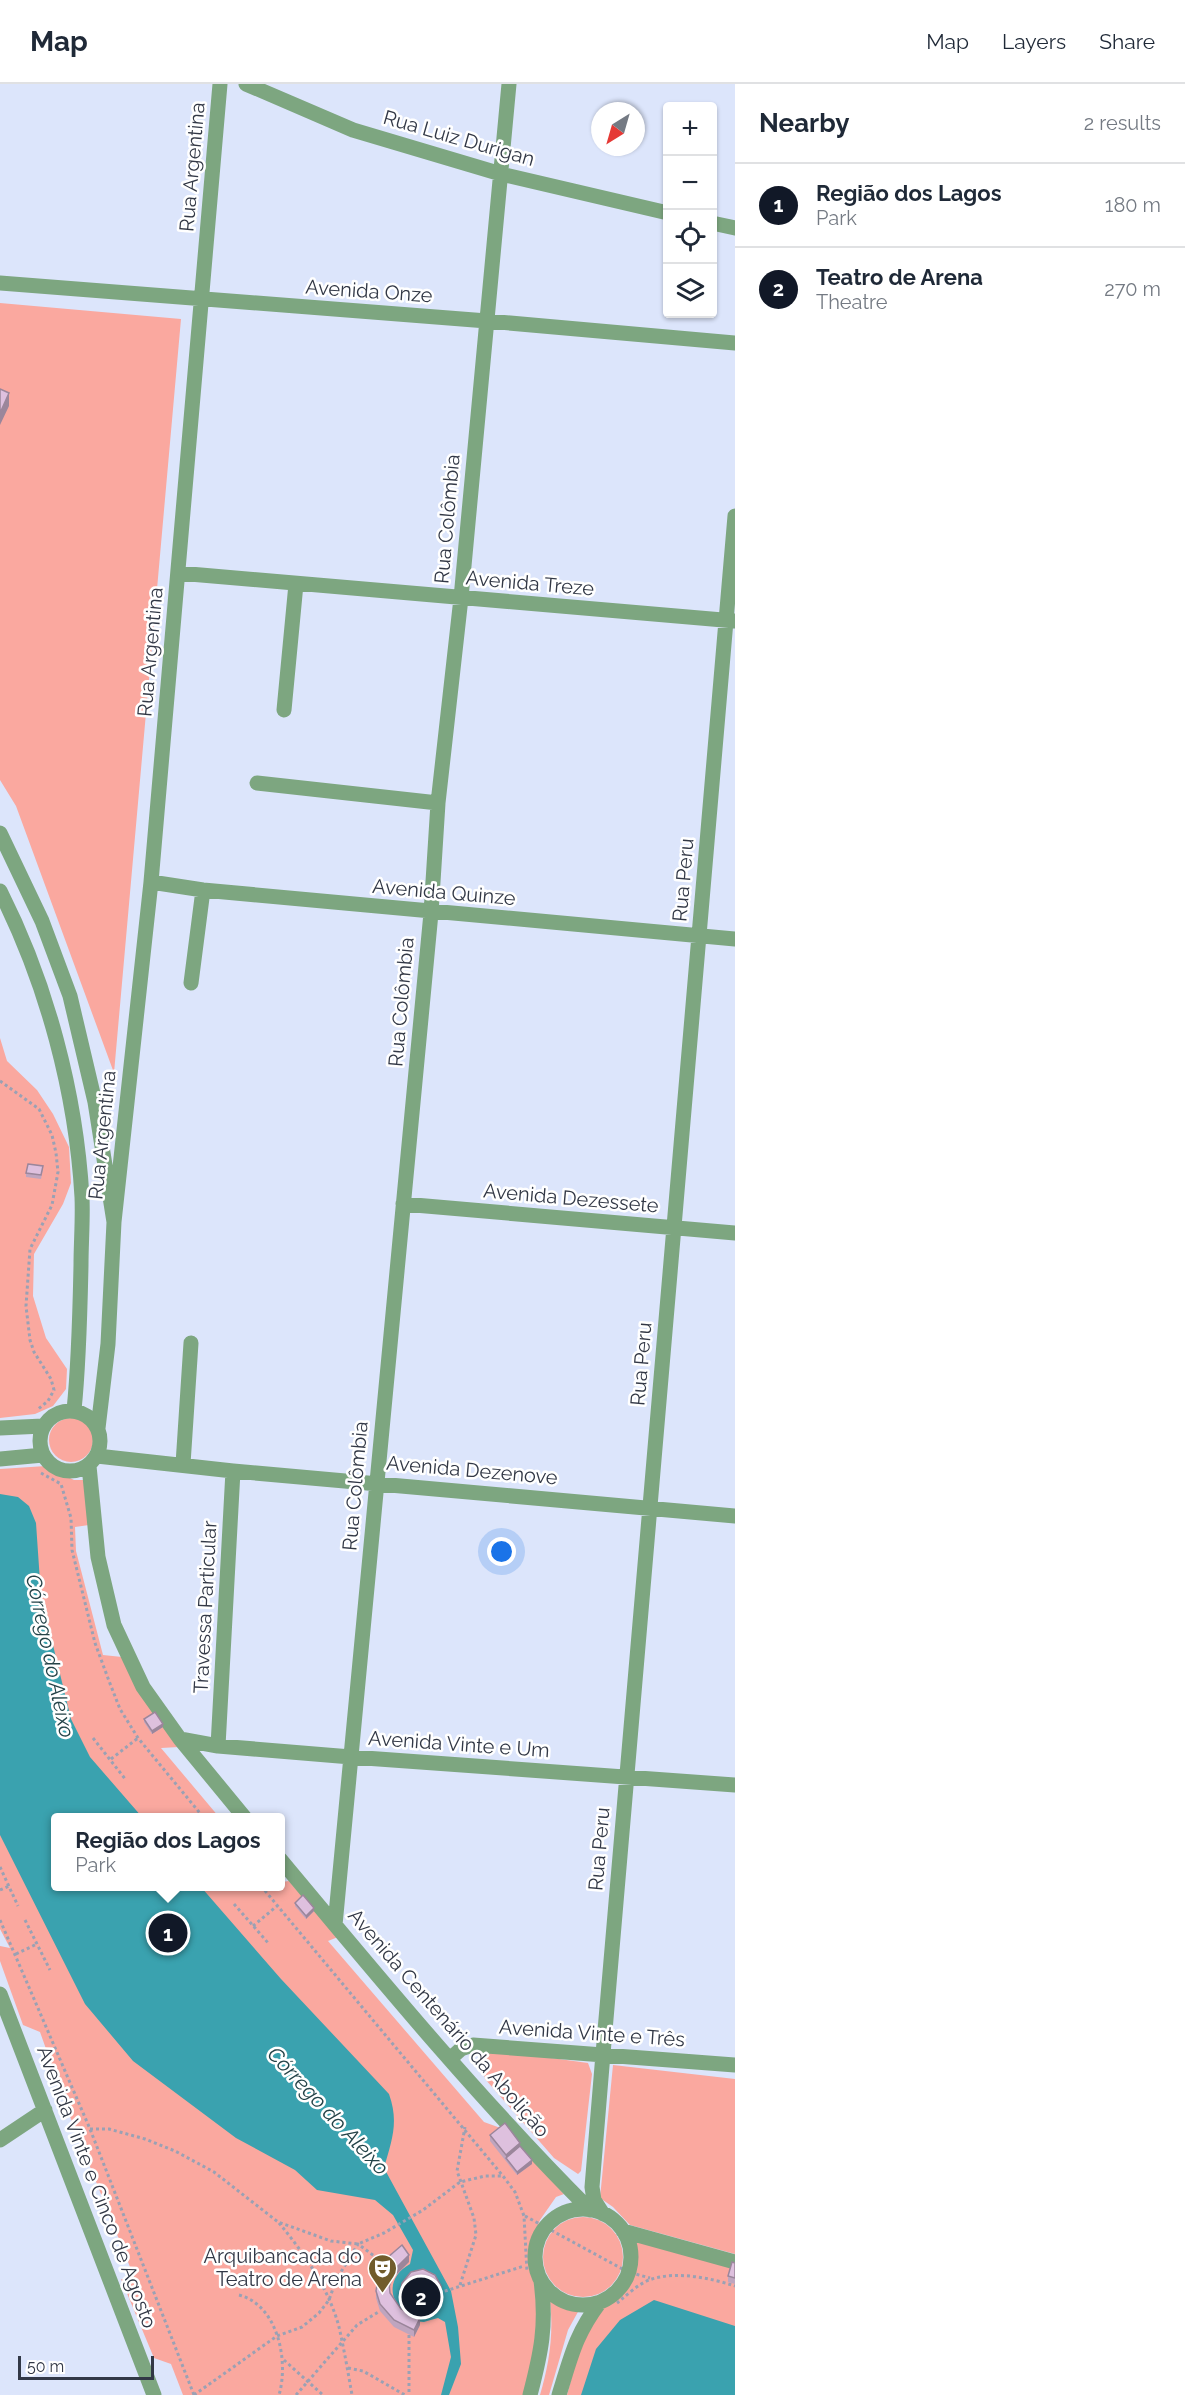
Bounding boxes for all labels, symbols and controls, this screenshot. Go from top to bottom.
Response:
text: Map [30,25,88,58]
text: Map [926,29,969,54]
text: Layers [1002,29,1066,54]
text: Share [1099,29,1155,54]
street label: Rua Argentina [174,101,210,233]
north arrow [591,102,645,156]
map controls [663,102,717,318]
button: + [663,102,717,156]
street label: Rua Luiz Durigan [381,105,537,171]
text: Nearby [759,108,849,138]
text: 2 results [1084,111,1161,135]
button: − [663,156,717,210]
text: Região dos Lagos [816,180,1002,206]
text: 1 [774,193,783,217]
text: 180 m [1105,193,1161,217]
text: Park [816,206,857,230]
button: locate [663,210,717,264]
button: layers [663,264,717,318]
text: Teatro de Arena [816,264,983,290]
street label: Avenida Onze [305,275,434,307]
text: 2 [773,277,784,301]
text: 270 m [1104,277,1161,301]
text: Theatre [816,290,888,314]
street label: Rua Colômbia [429,453,465,585]
street label: Avenida Treze [465,565,595,601]
street label: Rua Argentina [132,586,168,718]
street label: Rua Peru [667,837,699,923]
street label: Avenida Quinze [371,874,517,910]
street label: Rua Colômbia [383,936,419,1068]
street label: Rua Argentina [83,1069,121,1201]
street label: Avenida Dezessete [482,1178,660,1218]
street label: Rua Peru [625,1321,657,1407]
street label: Rua Colômbia [337,1420,373,1552]
street label: Avenida Dezenove [385,1451,559,1489]
street label: Travessa Particular [188,1520,222,1694]
your location [487,1537,516,1566]
water label: Córrego do Aleixo [21,1572,80,1740]
street label: Avenida Vinte e Um [368,1726,550,1762]
street label: Rua Peru [583,1806,615,1892]
popup [51,1813,285,1891]
text: Região dos Lagos [75,1827,261,1853]
text: Park [75,1853,116,1877]
street label: Avenida Centenário da Abolição [343,1904,555,2142]
pin: 1 [148,1910,188,1956]
street label: Avenida Vinte e Três [498,2015,686,2051]
water label: Córrego do Aleixo [262,2041,394,2180]
street label: Avenida Vinte e Cinco de Agosto [32,2043,162,2332]
place label: Arquibancada do Teatro de Arena [204,2244,362,2291]
theatre icon: Arquibancada do Teatro de Arena [367,2252,399,2294]
pin: 2 [402,2274,440,2320]
scale bar [18,2353,154,2380]
text: 50 m [27,2357,64,2376]

